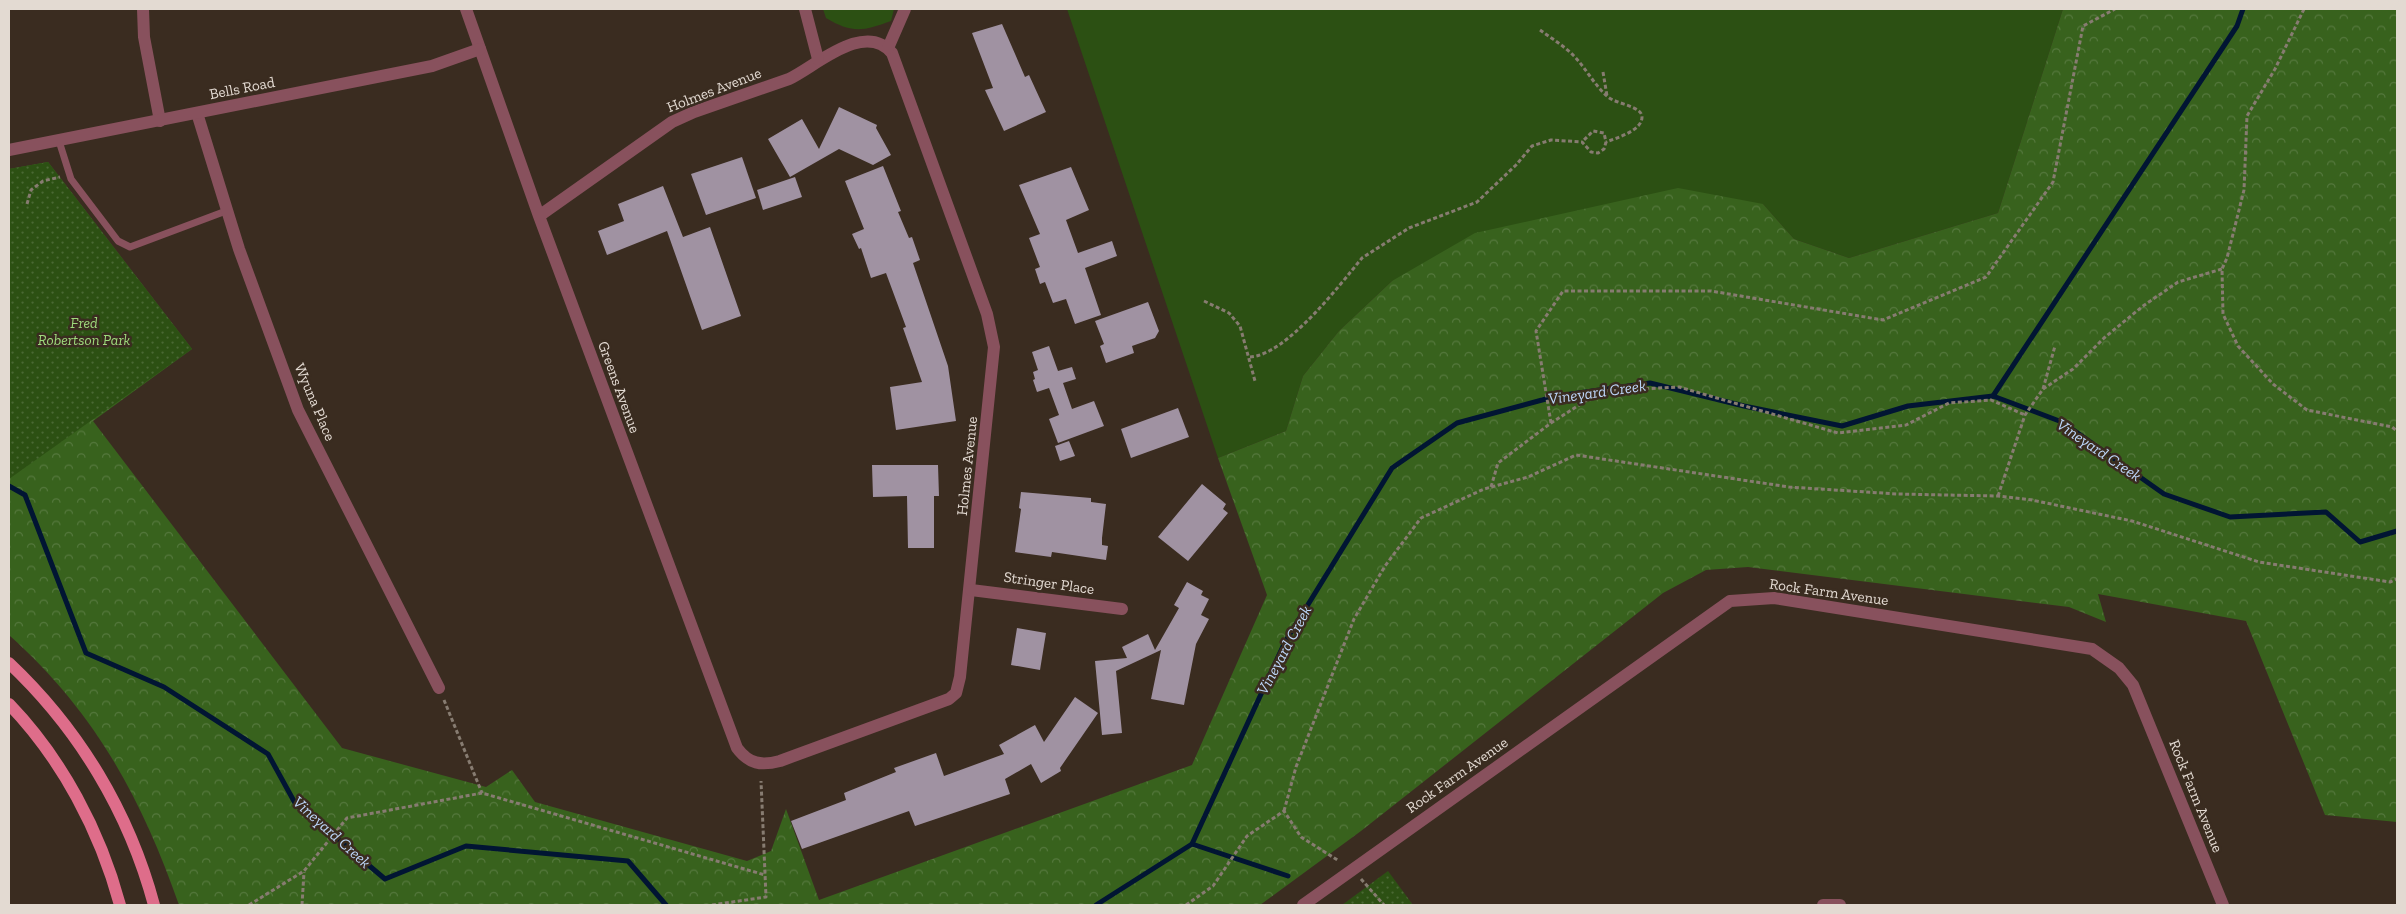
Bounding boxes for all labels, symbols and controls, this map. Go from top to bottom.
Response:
street label: Holmes Avenue [664,64,764,116]
street label: Bells Road [208,73,277,103]
park label: Fred Robertson Park [38,314,131,349]
street label: Greens Avenue [594,339,644,435]
street label: Wyuna Place [291,360,339,444]
water label: Vineyard Creek [1547,376,1647,408]
street label: Holmes Avenue [953,415,981,517]
water label: Vineyard Creek [2053,415,2145,485]
street label: Stringer Place [1003,568,1095,598]
street label: Rock Farm Avenue [1768,575,1890,609]
water label: Vineyard Creek [1253,602,1315,698]
street label: Rock Farm Avenue [1403,733,1511,817]
street label: Rock Farm Avenue [2165,737,2227,855]
water label: Vineyard Creek [289,792,375,872]

